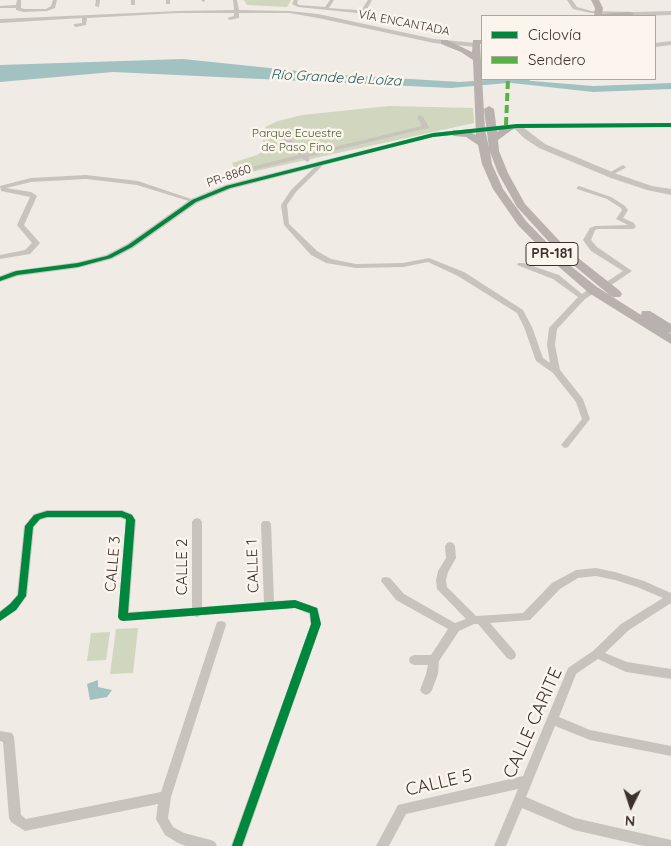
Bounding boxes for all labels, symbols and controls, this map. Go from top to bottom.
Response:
street label: VÍA ENCANTADA [357,7,451,39]
legend [481,15,656,80]
text: Ciclovía [528,25,581,44]
text: Sendero [528,50,586,69]
water label: Río Grande de Loíza [270,66,402,90]
park label: Parque Ecuestre de Paso Fino [252,126,342,154]
street label: PR-8860 [205,162,253,190]
road number: PR-181 [526,242,578,266]
street label: CALLE 3 [102,535,124,593]
street label: CALLE 2 [173,539,191,595]
street label: CALLE 1 [243,539,263,593]
street label: CALLE CARITE [499,664,567,782]
street label: CALLE 5 [404,765,474,801]
north arrow [606,781,656,831]
text: N [624,812,636,830]

